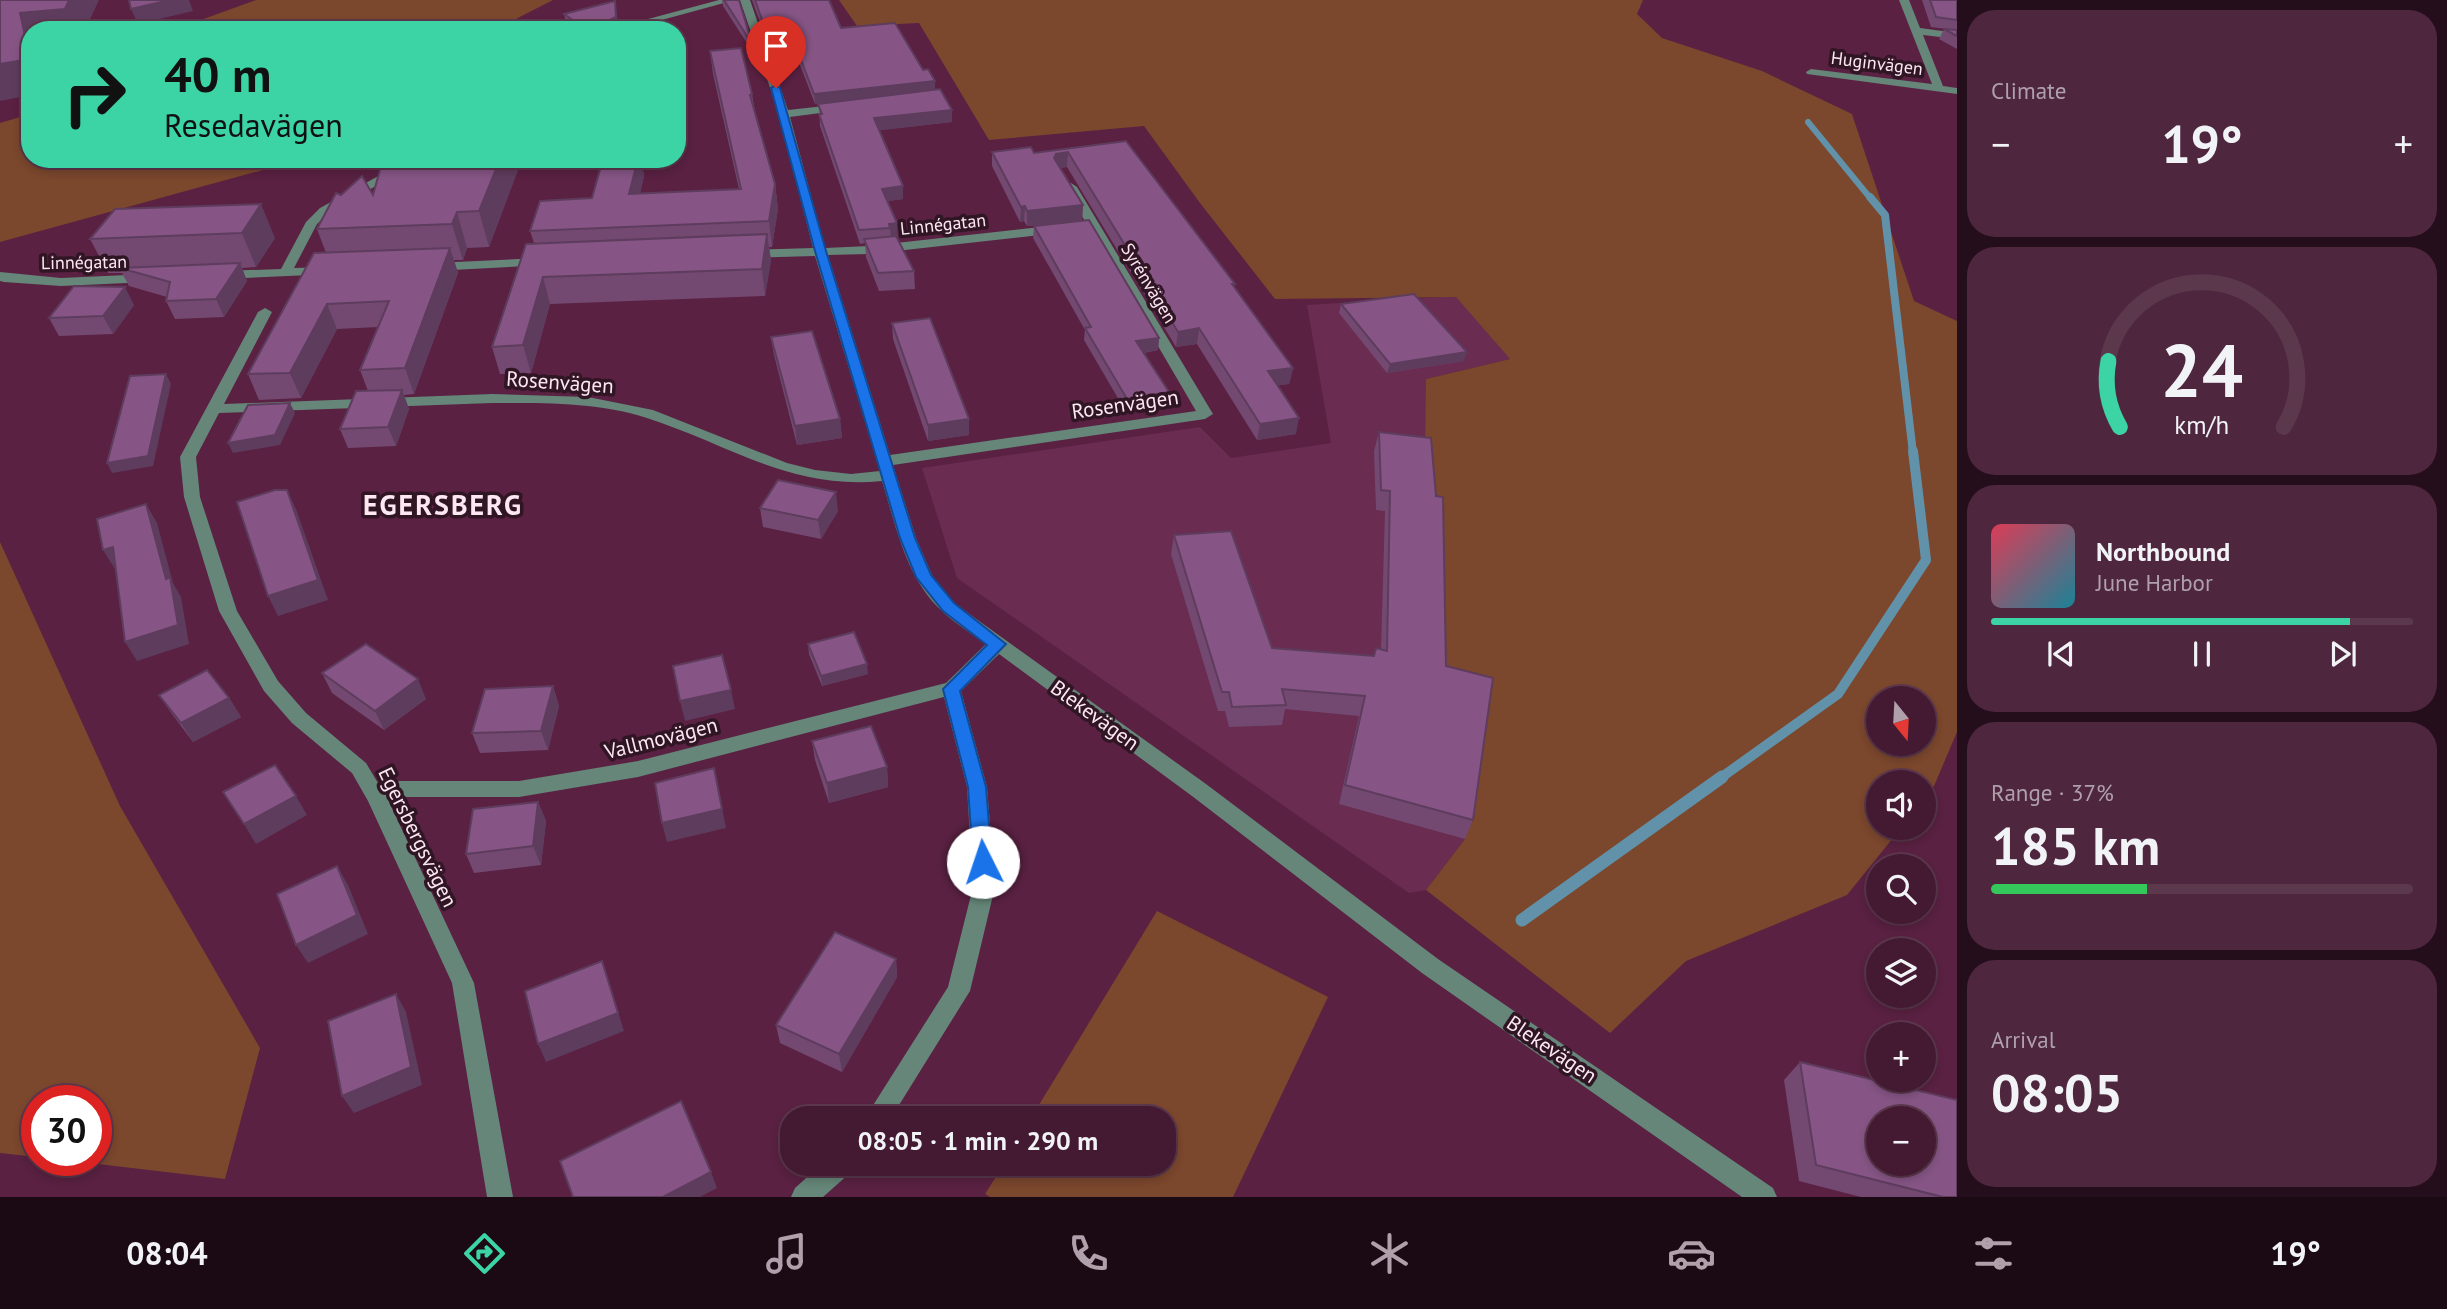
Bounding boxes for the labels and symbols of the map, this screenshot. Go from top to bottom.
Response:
pin [746,16,806,88]
street label: Huginvägen [1830,46,1924,80]
street label: Linnégatan [899,208,987,240]
street label: Syrénvägen [1116,239,1182,327]
street label: Linnégatan [41,250,127,274]
street label: Rosenvägen [505,365,615,399]
street label: Rosenvägen [1070,383,1180,425]
district label: EGERSBERG [363,486,523,523]
street label: Blekevägen [1045,674,1145,756]
north arrow [1866,686,1936,756]
street label: Vallmovägen [601,711,720,765]
street label: Egersbergsvägen [372,763,464,911]
position arrow [946,825,1020,899]
street label: Blekevägen [1502,1009,1602,1089]
speed limit sign: 30 [21,1085,112,1176]

